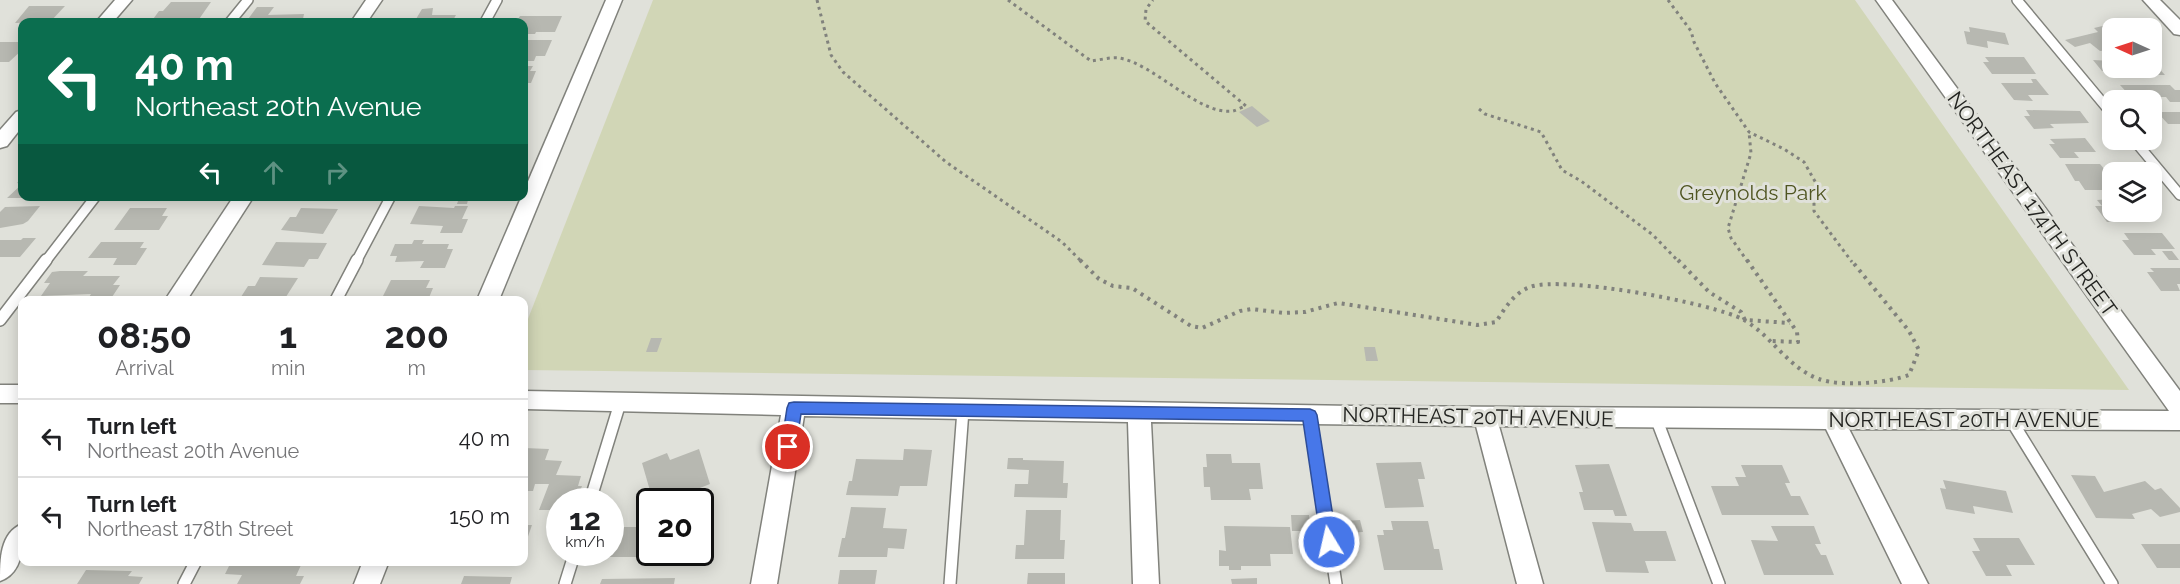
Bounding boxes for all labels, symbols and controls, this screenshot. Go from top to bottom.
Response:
north arrow [2102,18,2162,78]
map controls [2102,18,2162,222]
text: 40 m [135,41,234,90]
icon: left [36,42,114,120]
street label: NORTHEAST 174TH STREET [1942,86,2122,321]
button: search [2102,90,2162,150]
text: Northeast 20th Avenue [135,91,422,122]
icon: left [194,156,227,189]
icon: ahead [257,156,290,189]
icon: right [320,156,353,189]
button: layers [2102,162,2162,222]
park label: Greynolds Park [1679,180,1827,205]
text: 08:50 [97,314,192,356]
text: 1 [279,314,297,356]
text: 200 [384,314,449,356]
text: Arrival [115,356,174,380]
text: min [271,356,305,380]
text: m [407,356,426,380]
street label: NORTHEAST 20TH AVENUE [1342,402,1614,431]
street label: NORTHEAST 20TH AVENUE [1828,407,2100,432]
text: Turn left [87,413,177,439]
pin [762,421,813,472]
icon: left [36,422,69,455]
text: 40 m [459,425,510,451]
icon: arrive [771,430,804,463]
text: Northeast 20th Avenue [87,439,299,463]
speed limit sign: 20 [636,488,714,566]
text: Turn left [87,491,177,517]
icon: left [36,500,69,533]
text: 12 [569,502,601,537]
text: 150 m [449,503,510,529]
position arrow [1297,510,1361,574]
text: Northeast 178th Street [87,517,294,541]
text: km/h [565,533,605,551]

